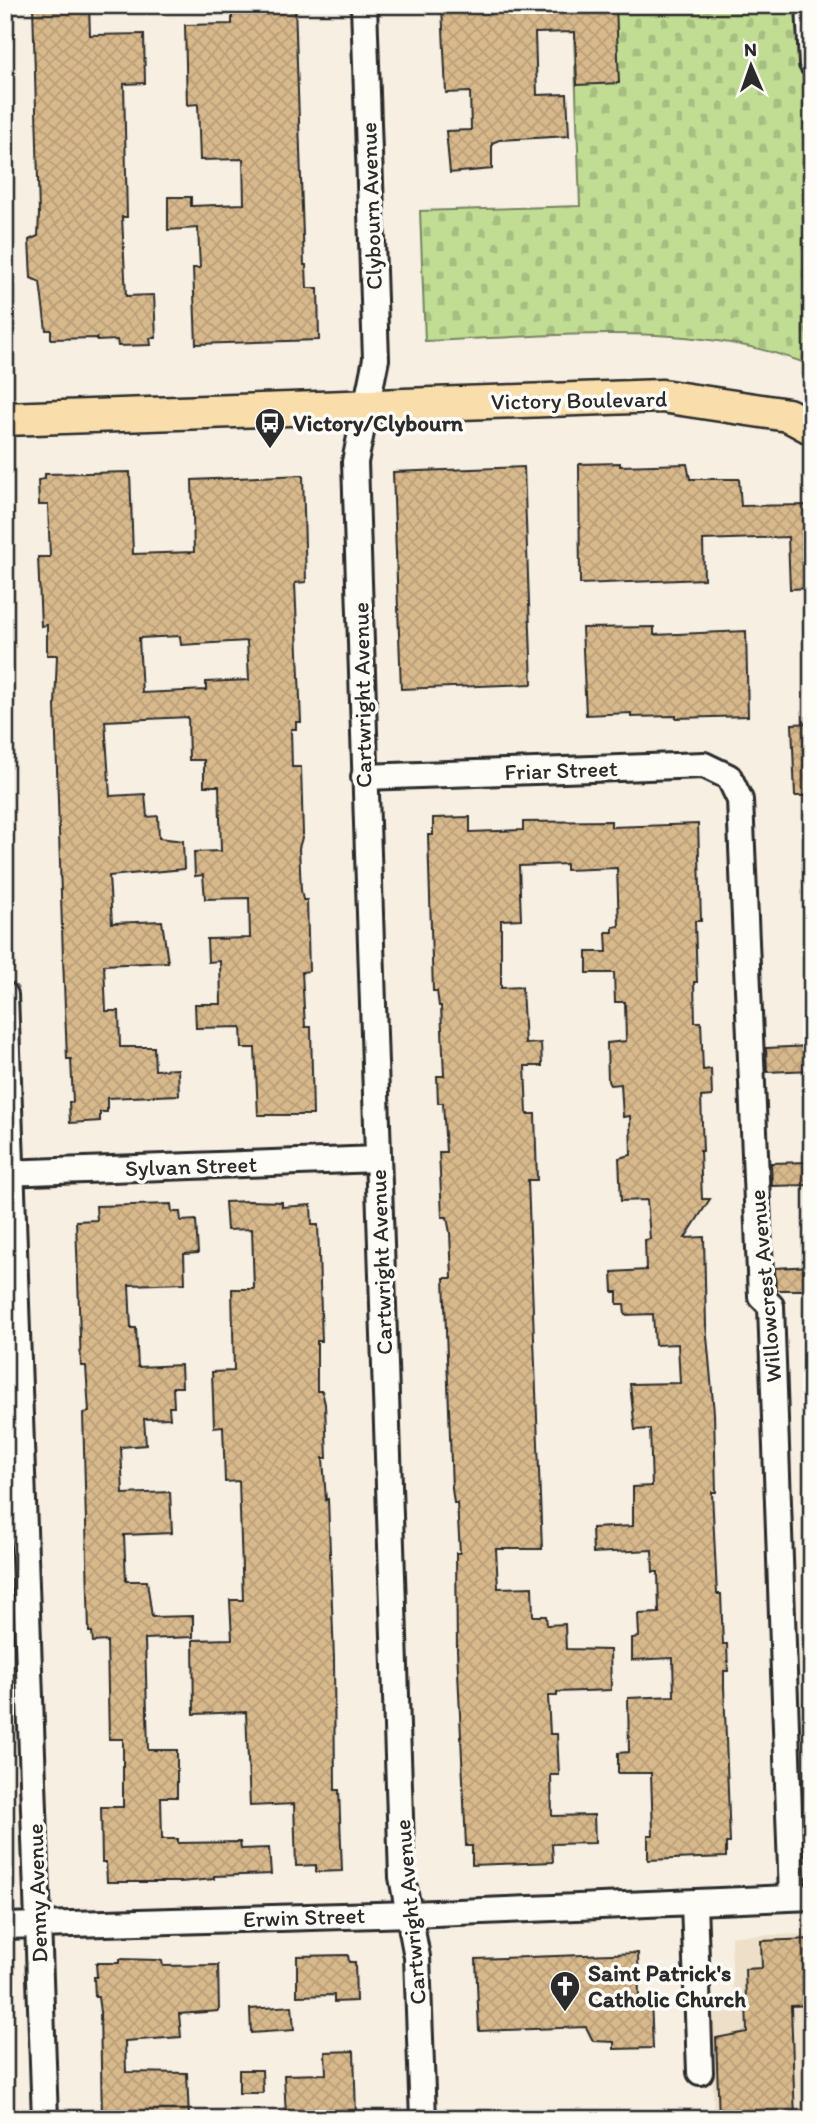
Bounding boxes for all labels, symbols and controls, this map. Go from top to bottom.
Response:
north arrow [716,32,786,102]
text: N [744,38,757,61]
street label: Clybourn Avenue [354,122,388,290]
street label: Victory Boulevard [491,384,667,416]
bus stop icon: Victory/Clybourn [253,406,287,450]
place label: Victory/Clybourn [293,409,464,437]
street label: Cartwright Avenue [346,602,378,788]
street label: Friar Street [504,754,618,786]
street label: Sylvan Street [124,1150,258,1182]
street label: Cartwright Avenue [364,1169,398,1355]
street label: Willowcrest Avenue [743,1188,787,1384]
street label: Cartwright Avenue [388,1818,432,2006]
street label: Denny Avenue [21,1823,53,1963]
street label: Erwin Street [242,1901,366,1933]
place label: Saint Patrick's Catholic Church [588,1959,746,2013]
church icon: Saint Patrick's Catholic Church [548,1969,582,2013]

